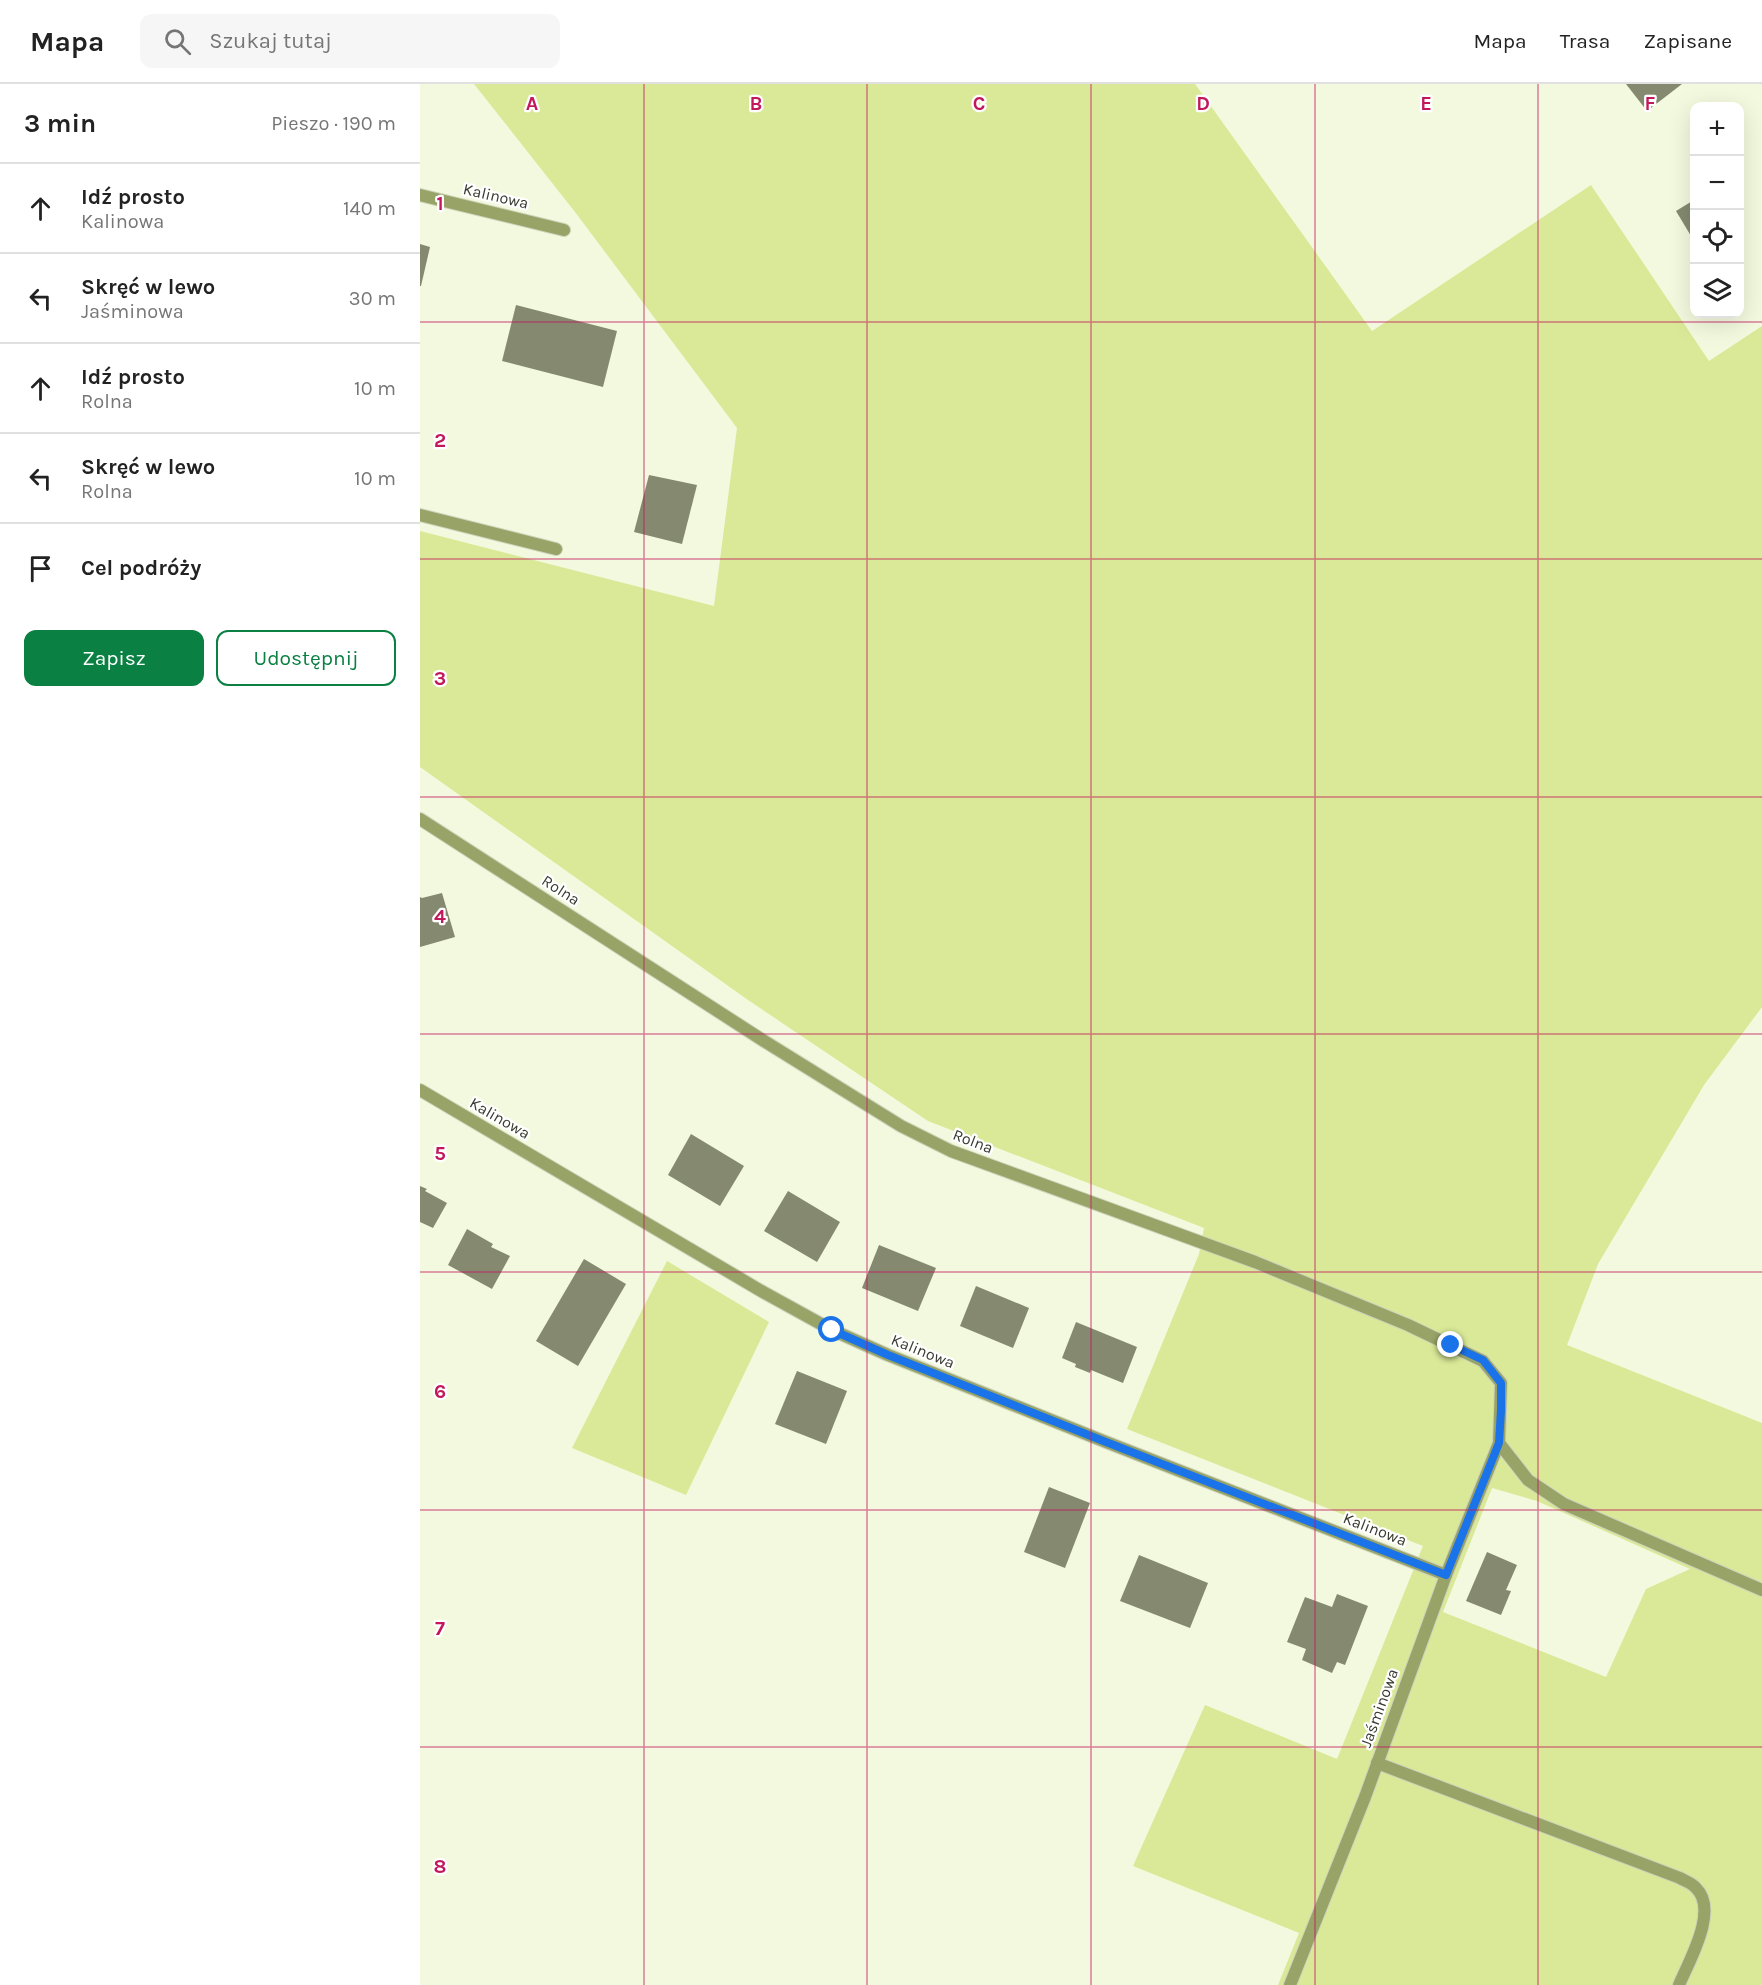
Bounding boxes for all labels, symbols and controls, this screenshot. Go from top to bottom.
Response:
search box [140,14,560,68]
text: Mapa [30,25,104,58]
icon: search [161,25,194,58]
text: Szukaj tutaj [209,28,332,54]
text: Mapa [1474,29,1527,53]
text: Trasa [1560,29,1610,53]
text: Zapisane [1643,29,1732,53]
text: A [526,92,539,115]
text: B [750,92,762,115]
text: C [973,92,985,115]
text: D [1196,92,1210,115]
text: E [1420,92,1432,115]
text: F [1645,92,1656,115]
map controls [1690,102,1744,318]
button: + [1690,102,1744,156]
text: 3 min [24,108,96,139]
text: Pieszo · 190 m [271,112,396,135]
button: − [1690,156,1744,210]
street label: Kalinowa [461,179,531,213]
text: Idź prosto [81,184,185,210]
icon: ahead [24,192,57,225]
text: 1 [436,192,444,215]
text: 140 m [343,197,396,220]
text: Kalinowa [81,210,164,233]
button: locate [1690,210,1744,264]
button: layers [1690,264,1744,318]
text: Skręć w lewo [81,274,215,300]
icon: left [24,282,57,315]
text: 30 m [349,287,396,310]
text: Jaśminowa [81,300,184,323]
text: Idź prosto [81,364,185,390]
icon: ahead [24,372,57,405]
text: 10 m [354,377,396,400]
text: Rolna [81,390,133,413]
text: 2 [434,429,446,452]
text: Skręć w lewo [81,454,215,480]
icon: left [24,462,57,495]
text: 10 m [354,467,396,490]
text: Rolna [81,480,133,503]
icon: arrive [24,552,57,585]
text: Cel podróży [81,555,201,581]
button: Zapisz [24,630,204,686]
button: Udostępnij [216,630,396,686]
text: 3 [434,667,446,690]
street label: Rolna [538,871,584,909]
text: 4 [434,905,446,928]
street label: Kalinowa [466,1093,534,1143]
street label: Rolna [950,1125,996,1157]
text: 5 [434,1142,446,1165]
route start [818,1316,844,1342]
street label: Kalinowa [889,1330,957,1372]
route end [1437,1331,1463,1357]
text: 6 [434,1380,446,1403]
street label: Kalinowa [1341,1508,1409,1550]
text: 7 [435,1617,445,1640]
street label: Jaśminowa [1356,1666,1402,1750]
text: 8 [434,1855,446,1878]

